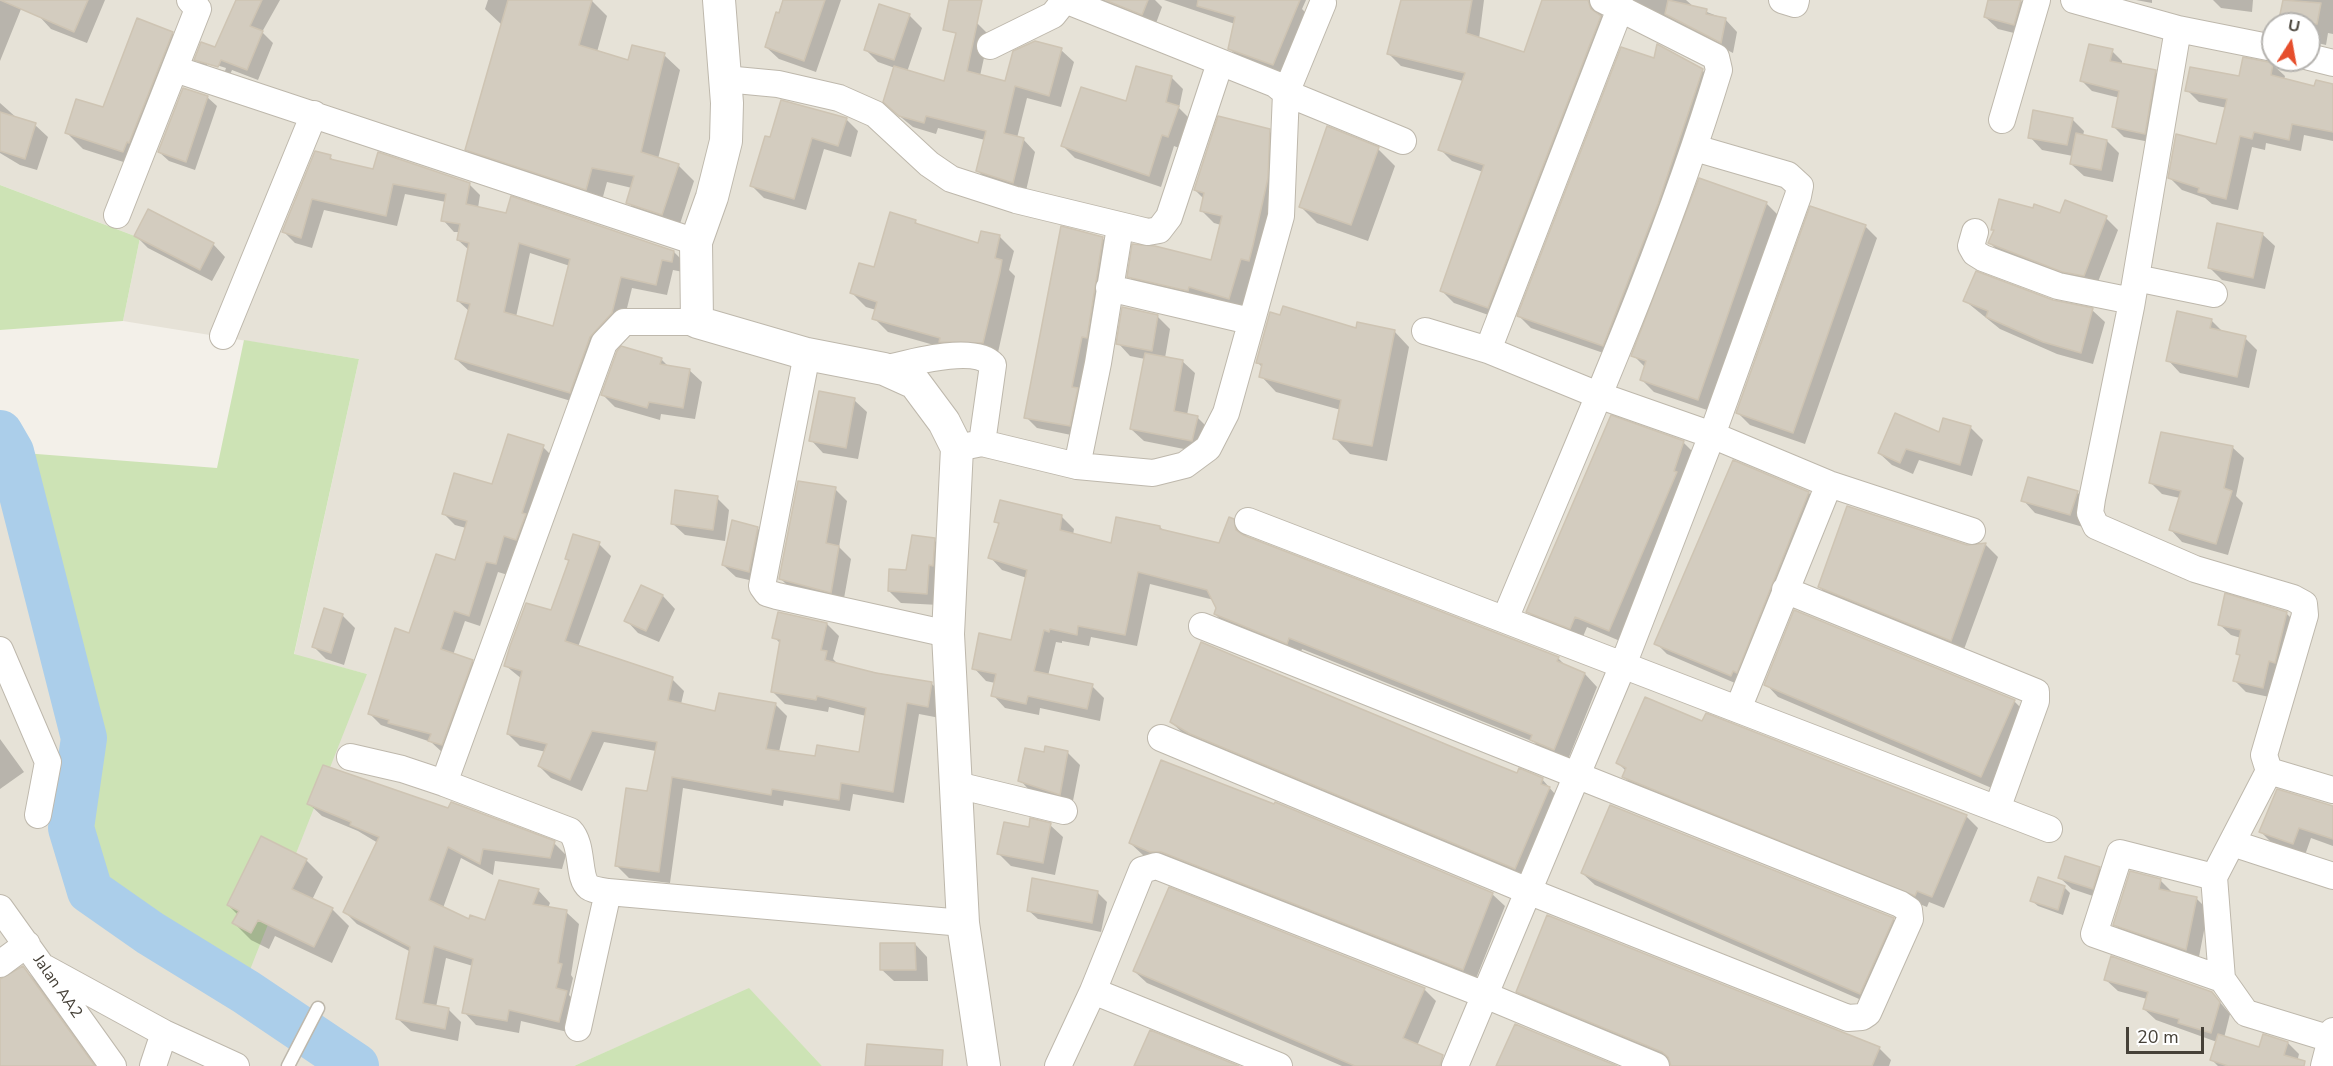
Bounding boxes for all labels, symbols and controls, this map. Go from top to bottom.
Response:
north arrow [2261,12,2321,72]
text: U [2286,14,2302,38]
street label: Jalan AA2 [28,952,86,1022]
scale bar [2129,1015,2207,1053]
text: 20 m [2137,1025,2179,1049]

